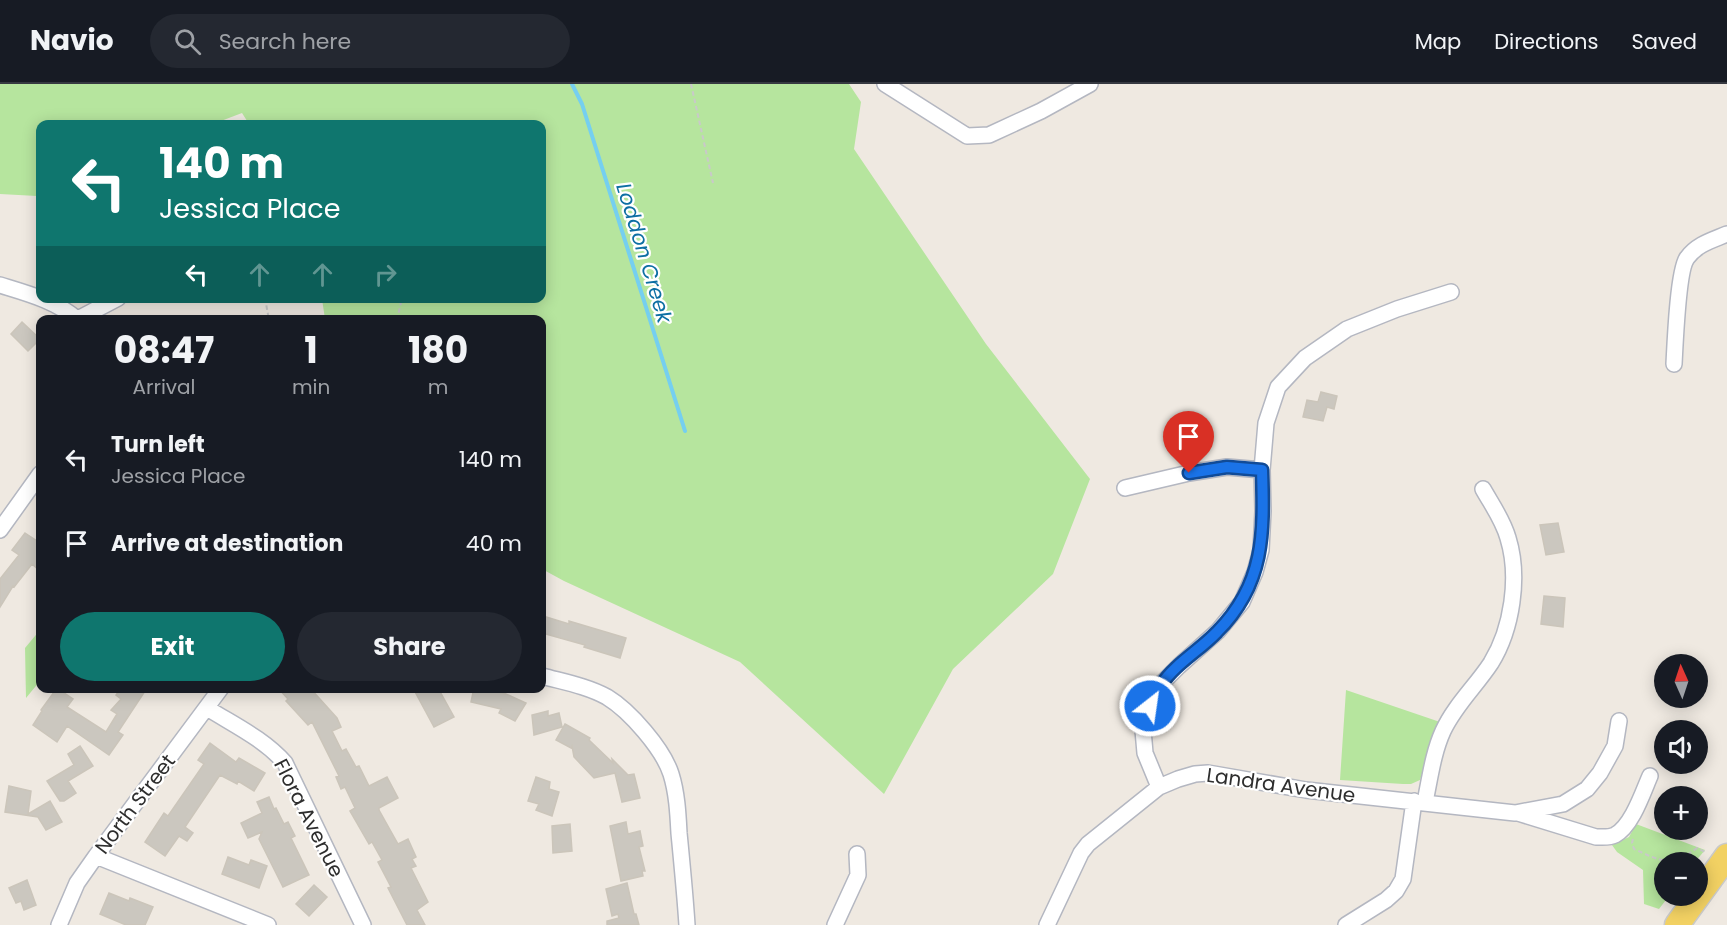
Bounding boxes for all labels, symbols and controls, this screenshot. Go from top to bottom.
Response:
search box [150,14,570,68]
text: Navio [30,21,114,60]
icon: search [171,25,204,58]
text: Search here [219,26,351,57]
text: Map [1415,27,1461,56]
text: Directions [1494,27,1598,56]
text: Saved [1631,27,1697,56]
text: 140 m [159,134,284,193]
icon: left [60,144,138,222]
water label: Loddon Creek [609,179,680,328]
text: Jessica Place [159,190,340,227]
icon: left [180,258,213,291]
icon: ahead [243,258,276,291]
icon: ahead [306,258,339,291]
icon: right [369,258,402,291]
text: 08:47 [114,325,214,376]
text: 1 [304,325,318,376]
text: 180 [408,325,468,376]
text: Arrival [132,373,195,401]
text: min [292,373,330,401]
text: m [428,373,448,401]
pin [1163,411,1214,473]
icon: arrive [1172,420,1205,453]
text: Turn left [111,429,205,460]
icon: left [60,443,93,476]
text: 140 m [459,444,522,475]
text: Jessica Place [111,462,245,490]
icon: arrive [60,527,93,560]
text: Arrive at destination [111,528,343,559]
text: 40 m [466,528,522,559]
button: Exit [60,612,285,681]
button: Share [297,612,522,681]
north arrow [1654,654,1708,708]
map controls [1654,654,1708,906]
position arrow [1118,674,1182,738]
button: sound [1654,720,1708,774]
street label: North Street [88,748,182,860]
street label: Flora Avenue [267,754,351,882]
street label: Landra Avenue [1205,761,1357,809]
button: + [1654,786,1708,840]
button: − [1654,852,1708,906]

